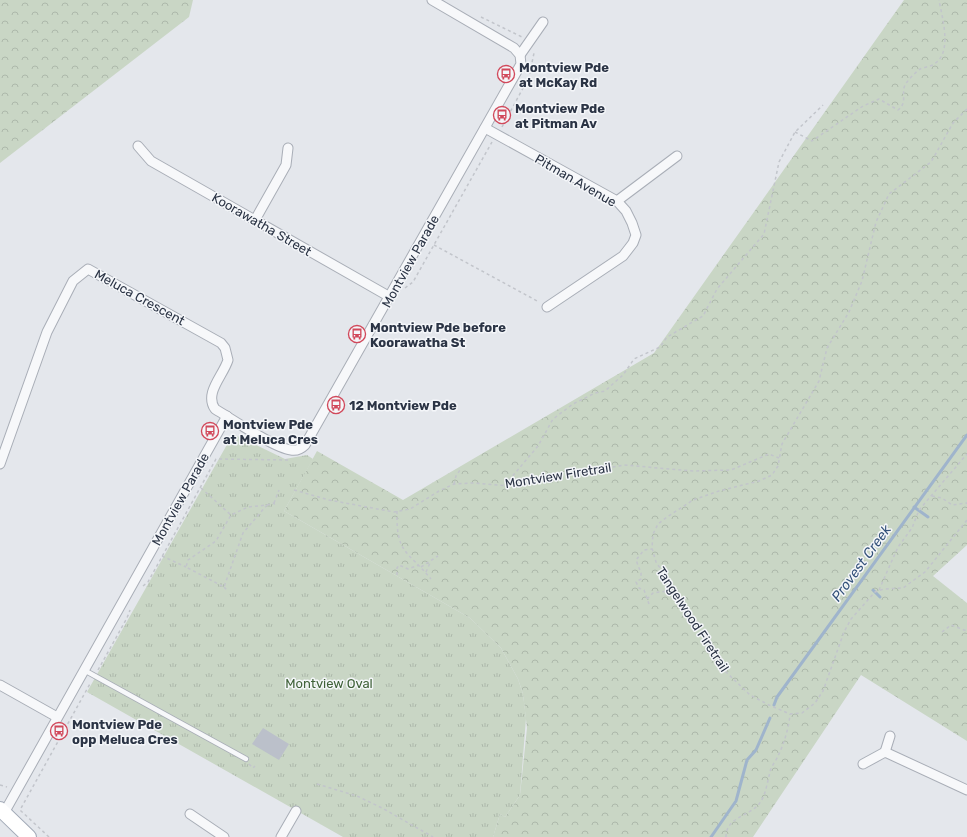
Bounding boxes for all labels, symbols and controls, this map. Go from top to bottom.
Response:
place label: Montview Pde at McKay Rd [519,60,609,90]
bus stop icon: Montview Pde at McKay Rd [496,64,516,84]
place label: Montview Pde at Pitman Av [515,101,605,131]
bus stop icon: Montview Pde at Pitman Av [492,105,512,125]
street label: Pitman Avenue [532,151,619,210]
street label: Koorawatha Street [209,190,314,259]
street label: Montview Parade [379,212,442,310]
street label: Meluca Crescent [92,266,187,328]
place label: Montview Pde before Koorawatha St [370,320,506,350]
bus stop icon: Montview Pde before Koorawatha St [347,324,367,344]
bus stop icon: 12 Montview Pde [326,395,346,415]
place label: 12 Montview Pde [349,398,457,413]
place label: Montview Pde at Meluca Cres [223,417,318,447]
bus stop icon: Montview Pde at Meluca Cres [200,421,220,441]
street label: Montview Parade [149,450,212,548]
street label: Montview Firetrail [504,460,612,491]
water label: Provest Creek [828,521,895,605]
street label: Tangelwood Firetrail [652,564,732,675]
park label: Montview Oval [285,676,373,691]
place label: Montview Pde opp Meluca Cres [72,717,178,747]
bus stop icon: Montview Pde opp Meluca Cres [49,721,69,741]

